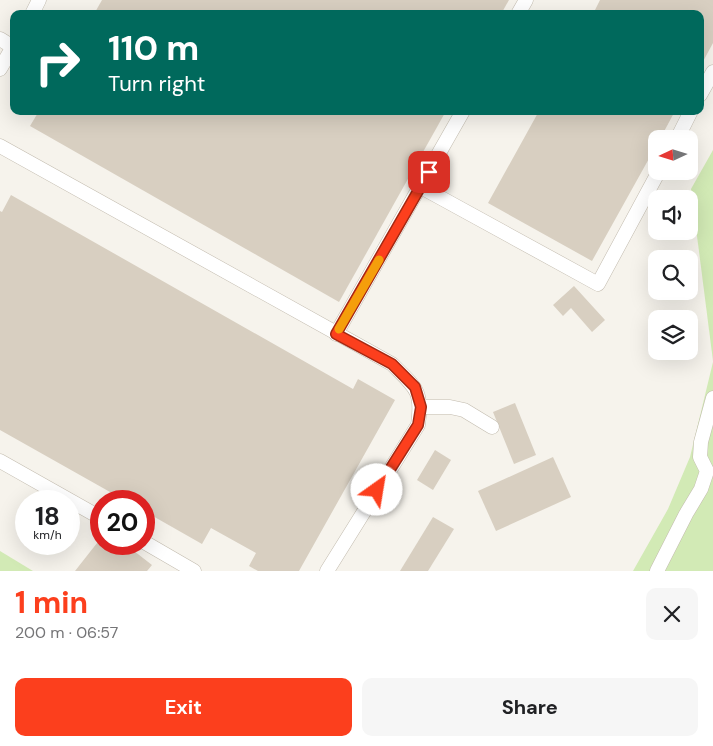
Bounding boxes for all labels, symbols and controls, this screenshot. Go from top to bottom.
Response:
text: 110 m [108,25,199,71]
icon: right [25,30,90,95]
text: Turn right [108,69,205,98]
north arrow [648,130,698,180]
map controls [648,130,698,360]
pin [408,151,450,193]
icon: arrive [415,158,443,186]
button: sound [648,190,698,240]
button: search [648,250,698,300]
button: layers [648,310,698,360]
position arrow [350,463,402,515]
speed limit sign: 20 [90,490,155,555]
text: 18 [35,500,60,533]
text: km/h [33,527,62,543]
text: 1 min [15,583,88,622]
button: close [646,588,698,640]
text: 200 m · 06:57 [15,622,118,643]
button: Exit [15,678,352,736]
button: Share [362,678,698,736]

